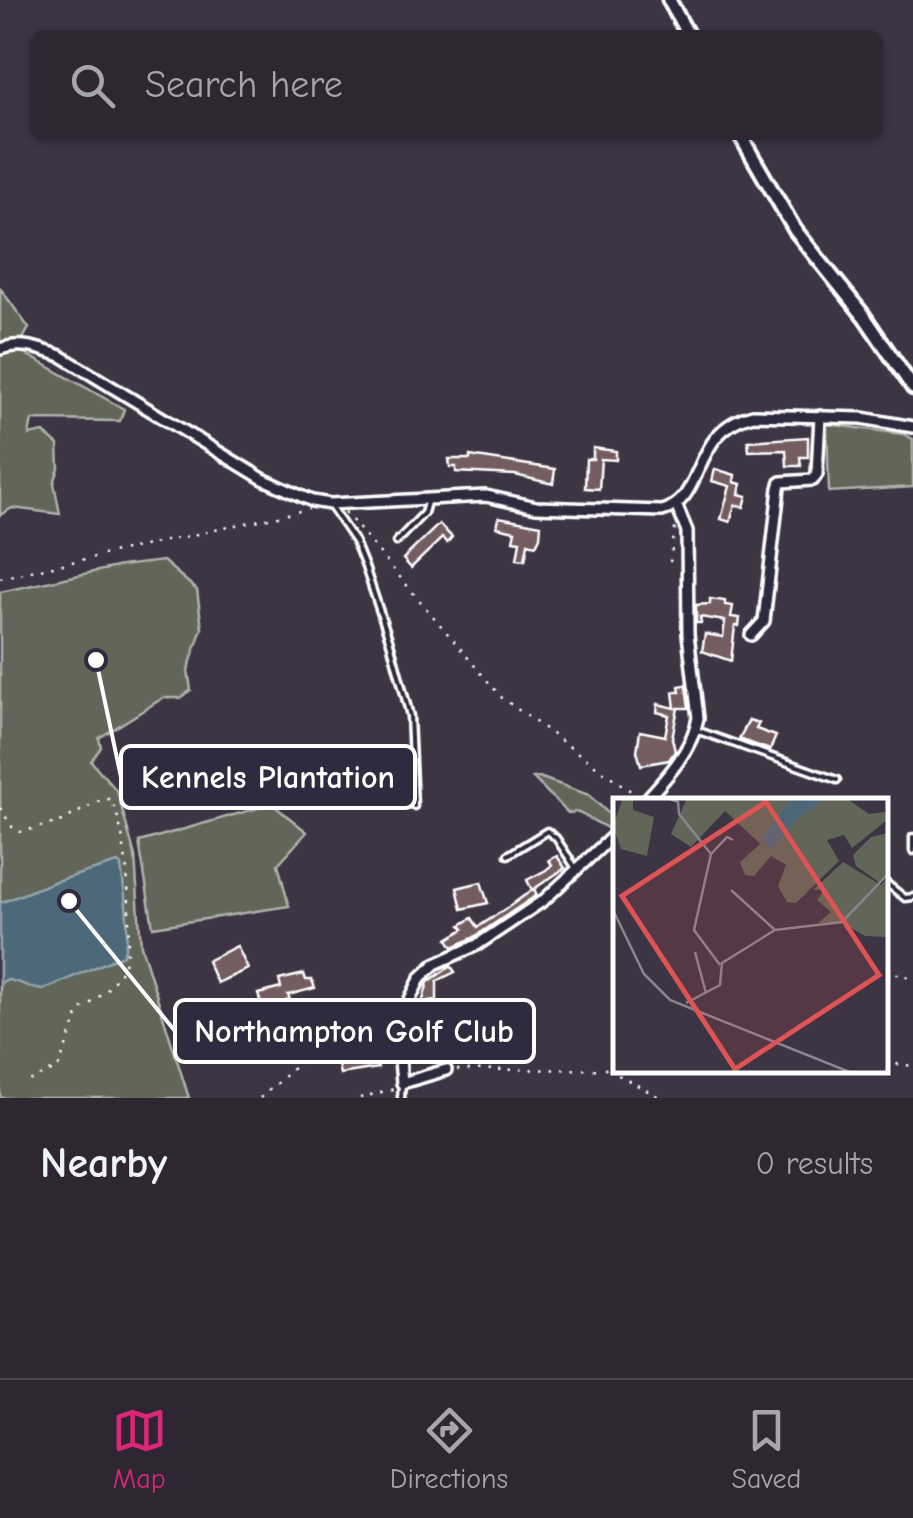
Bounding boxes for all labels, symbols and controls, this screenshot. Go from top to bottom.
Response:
search box [30,30,883,140]
icon: search [65,58,120,113]
text: Search here [145,63,343,107]
callout: Kennels Plantation [121,746,415,808]
text: Kennels Plantation [141,759,395,796]
inset map [613,798,888,1073]
callout: Northampton Golf Club [175,1000,534,1062]
text: Northampton Golf Club [194,1013,514,1050]
text: Nearby [40,1139,167,1188]
text: 0 results [756,1145,873,1182]
tab: Map [112,1403,167,1495]
tab: Directions [390,1403,508,1495]
tab: Saved [731,1403,801,1495]

